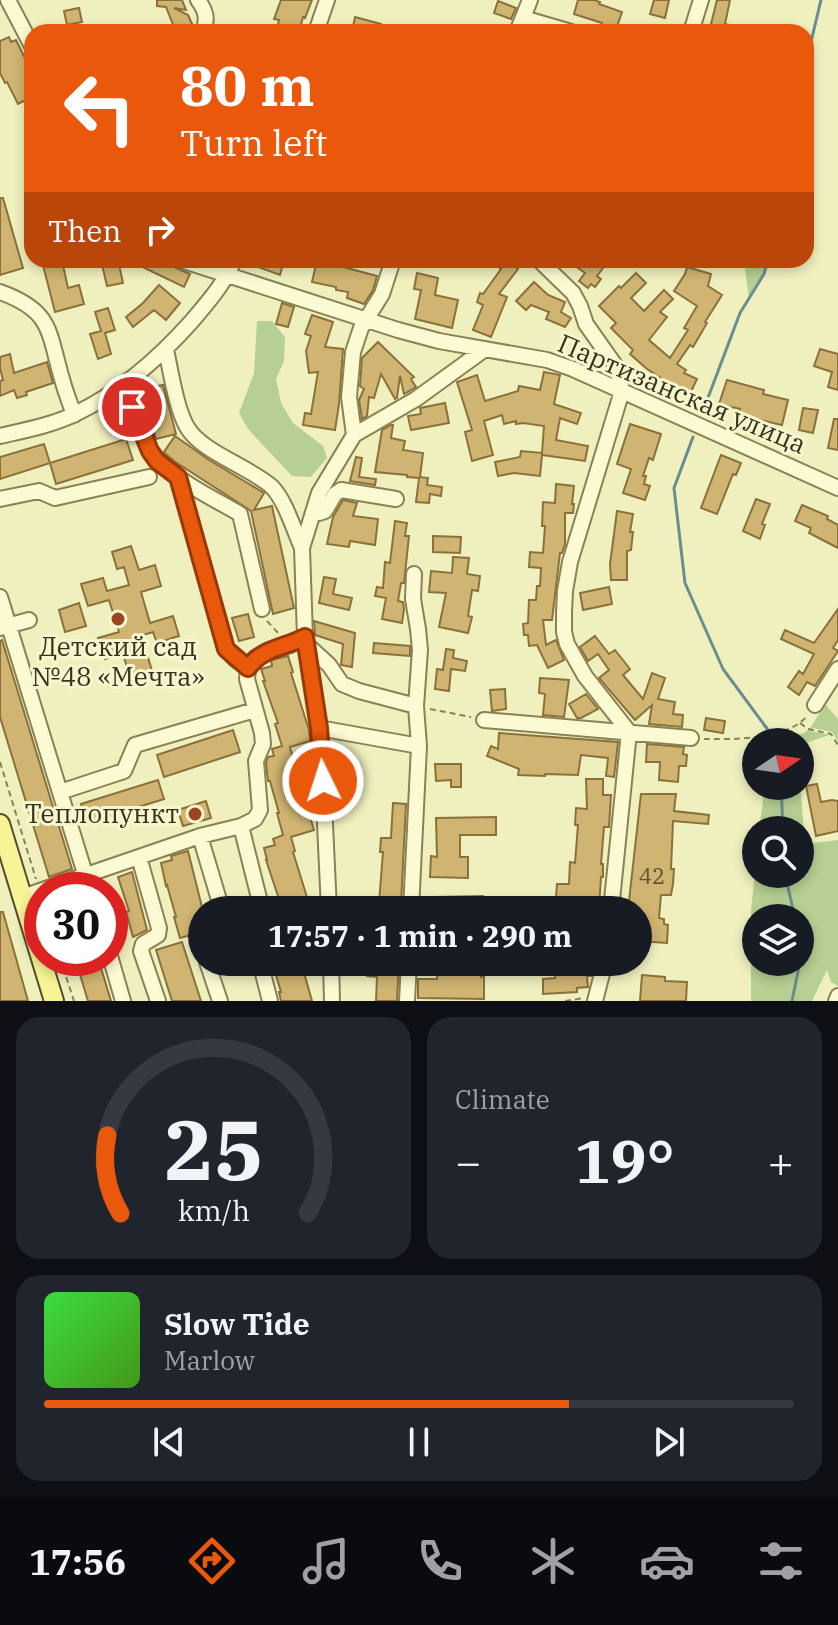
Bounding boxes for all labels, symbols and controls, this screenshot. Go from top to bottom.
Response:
text: 80 m [180,49,315,121]
icon: left [48,56,152,160]
text: Turn left [180,119,327,166]
icon: right [138,208,182,252]
text: Then [48,211,122,250]
street label: Партизанская улица [553,325,812,461]
pin [98,373,166,441]
icon: arrive [110,385,154,429]
marker: Детский сад №48 «Мечта» [109,610,127,628]
place label: Детский сад №48 «Мечта» [31,629,205,693]
north arrow [742,728,814,800]
map controls [742,728,814,976]
position arrow [281,739,365,823]
place label: Теплопункт [25,796,179,830]
marker: Теплопункт [186,805,204,823]
button: search [742,816,814,888]
house number: 42 [639,861,665,890]
speed limit sign: 30 [24,872,128,976]
button: layers [742,904,814,976]
text: 17:57 · 1 min · 290 m [268,916,572,955]
text: Climate [455,1082,550,1116]
text: 25 [164,1095,263,1203]
text: 19° [574,1121,675,1200]
text: − [455,1133,481,1190]
text: + [768,1133,794,1190]
text: km/h [177,1192,250,1229]
text: Slow Tide [164,1304,310,1343]
text: Marlow [164,1343,255,1377]
icon: previous [147,1420,191,1464]
icon: pause [397,1420,441,1464]
icon: next [647,1420,691,1464]
icon: directions [184,1533,240,1589]
icon: music [298,1533,354,1589]
icon: phone [412,1533,468,1589]
icon: climate [525,1533,581,1589]
icon: car [639,1533,695,1589]
icon: filters [753,1533,809,1589]
text: 17:56 [29,1538,126,1585]

